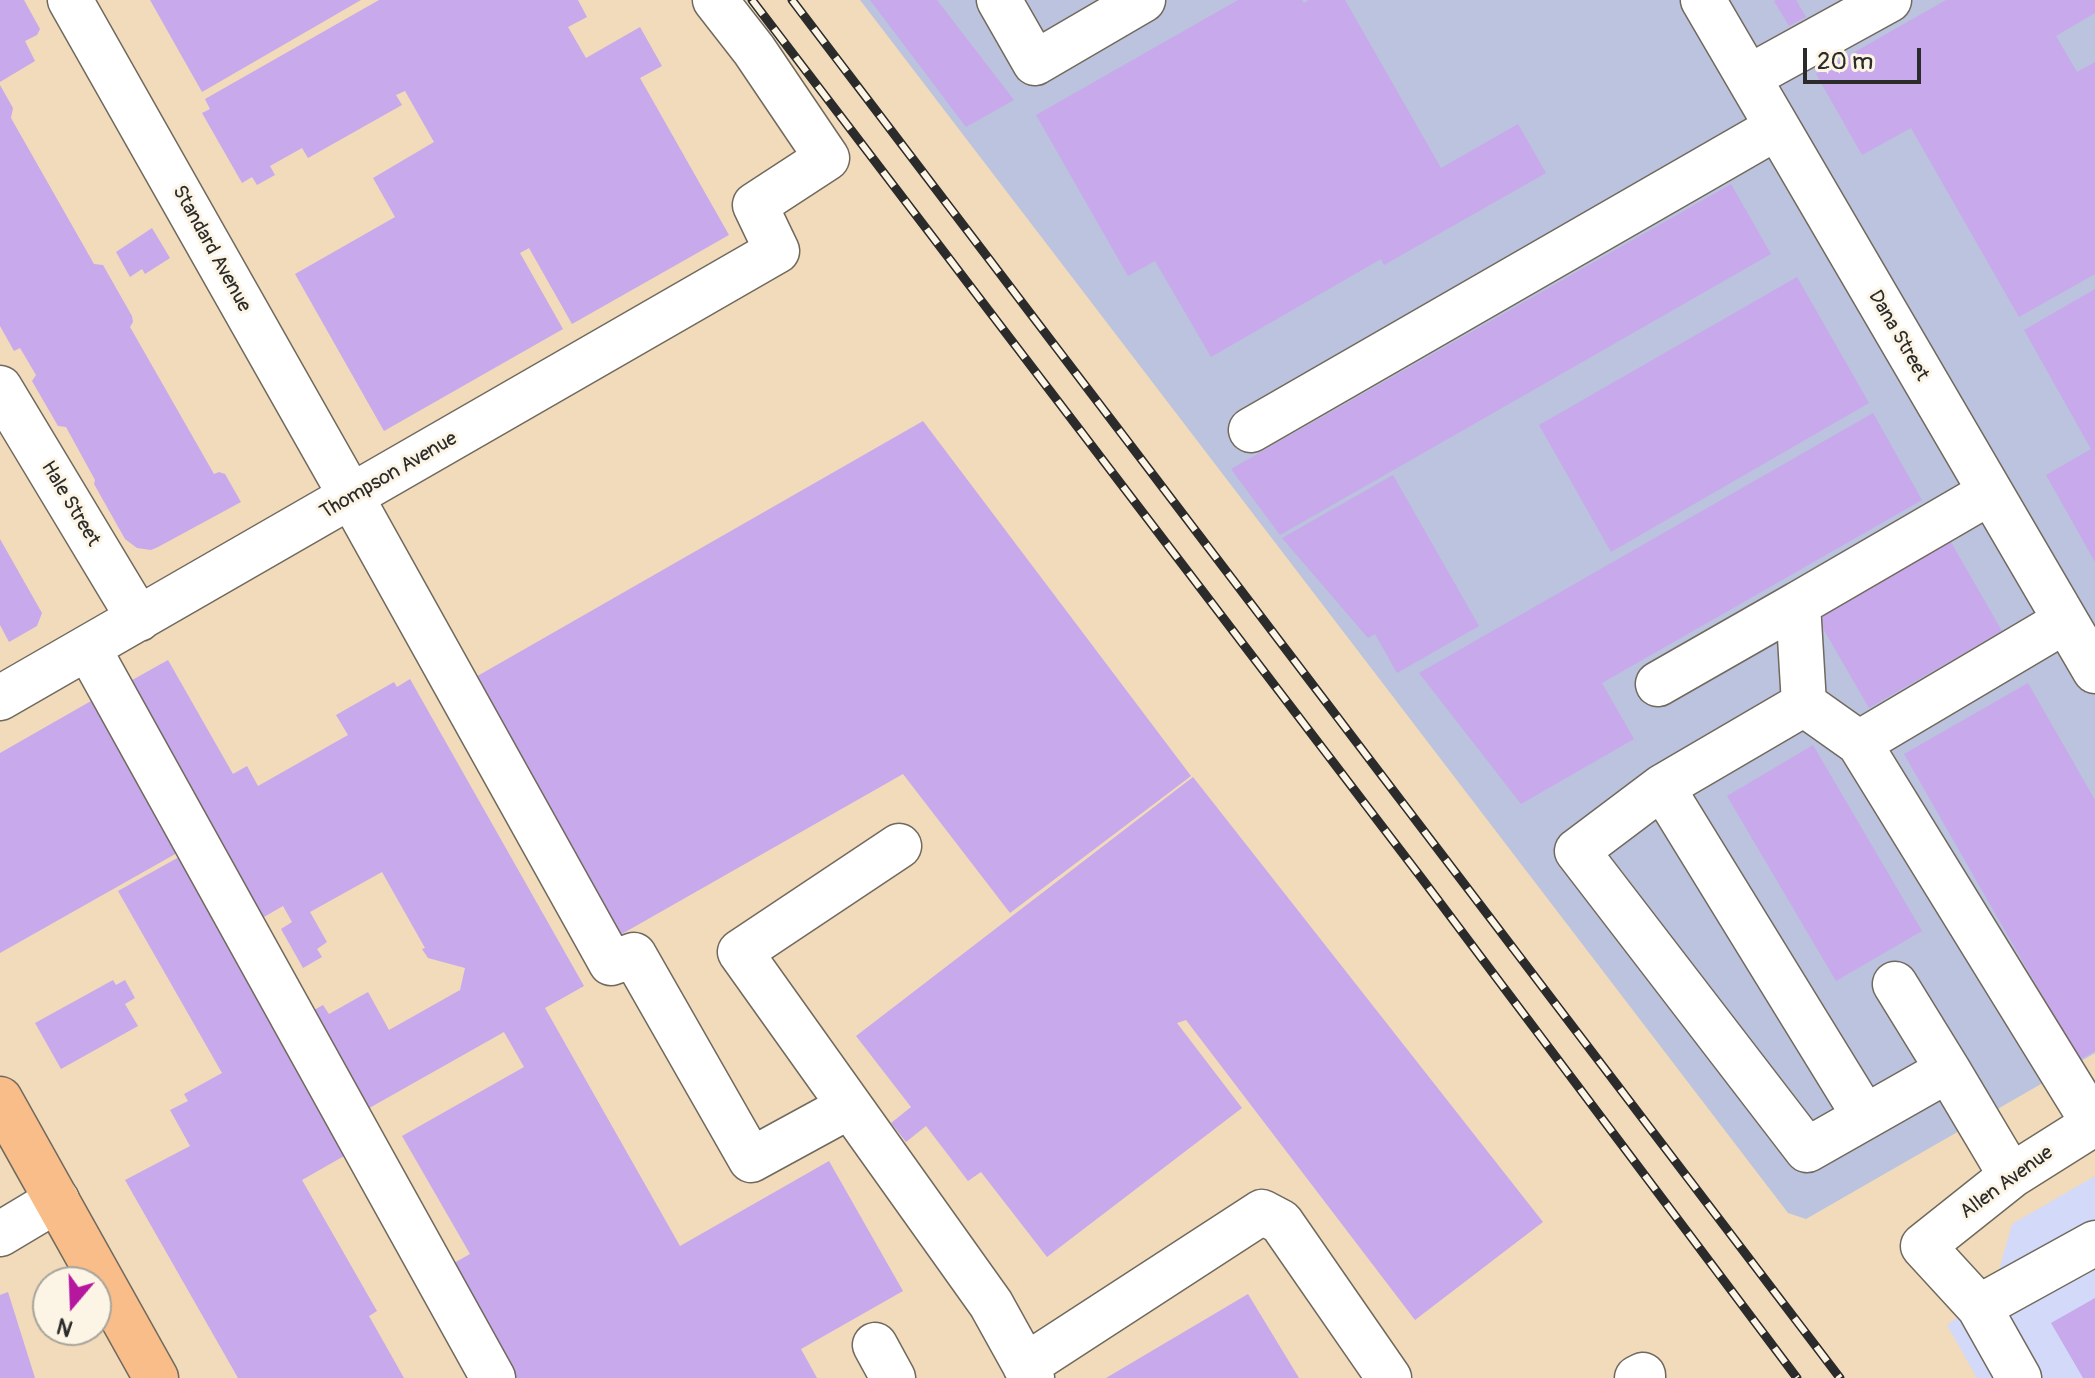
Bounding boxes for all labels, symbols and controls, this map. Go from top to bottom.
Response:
scale bar [1807,32,1925,82]
text: 20 m [1817,47,1873,76]
street label: Standard Avenue [166,181,256,317]
street label: Dana Street [1862,287,1934,385]
street label: Thompson Avenue [316,427,462,525]
street label: Hale Street [35,457,105,551]
street label: Allen Avenue [1956,1141,2058,1225]
north arrow [32,1266,112,1346]
text: N [53,1311,76,1342]

